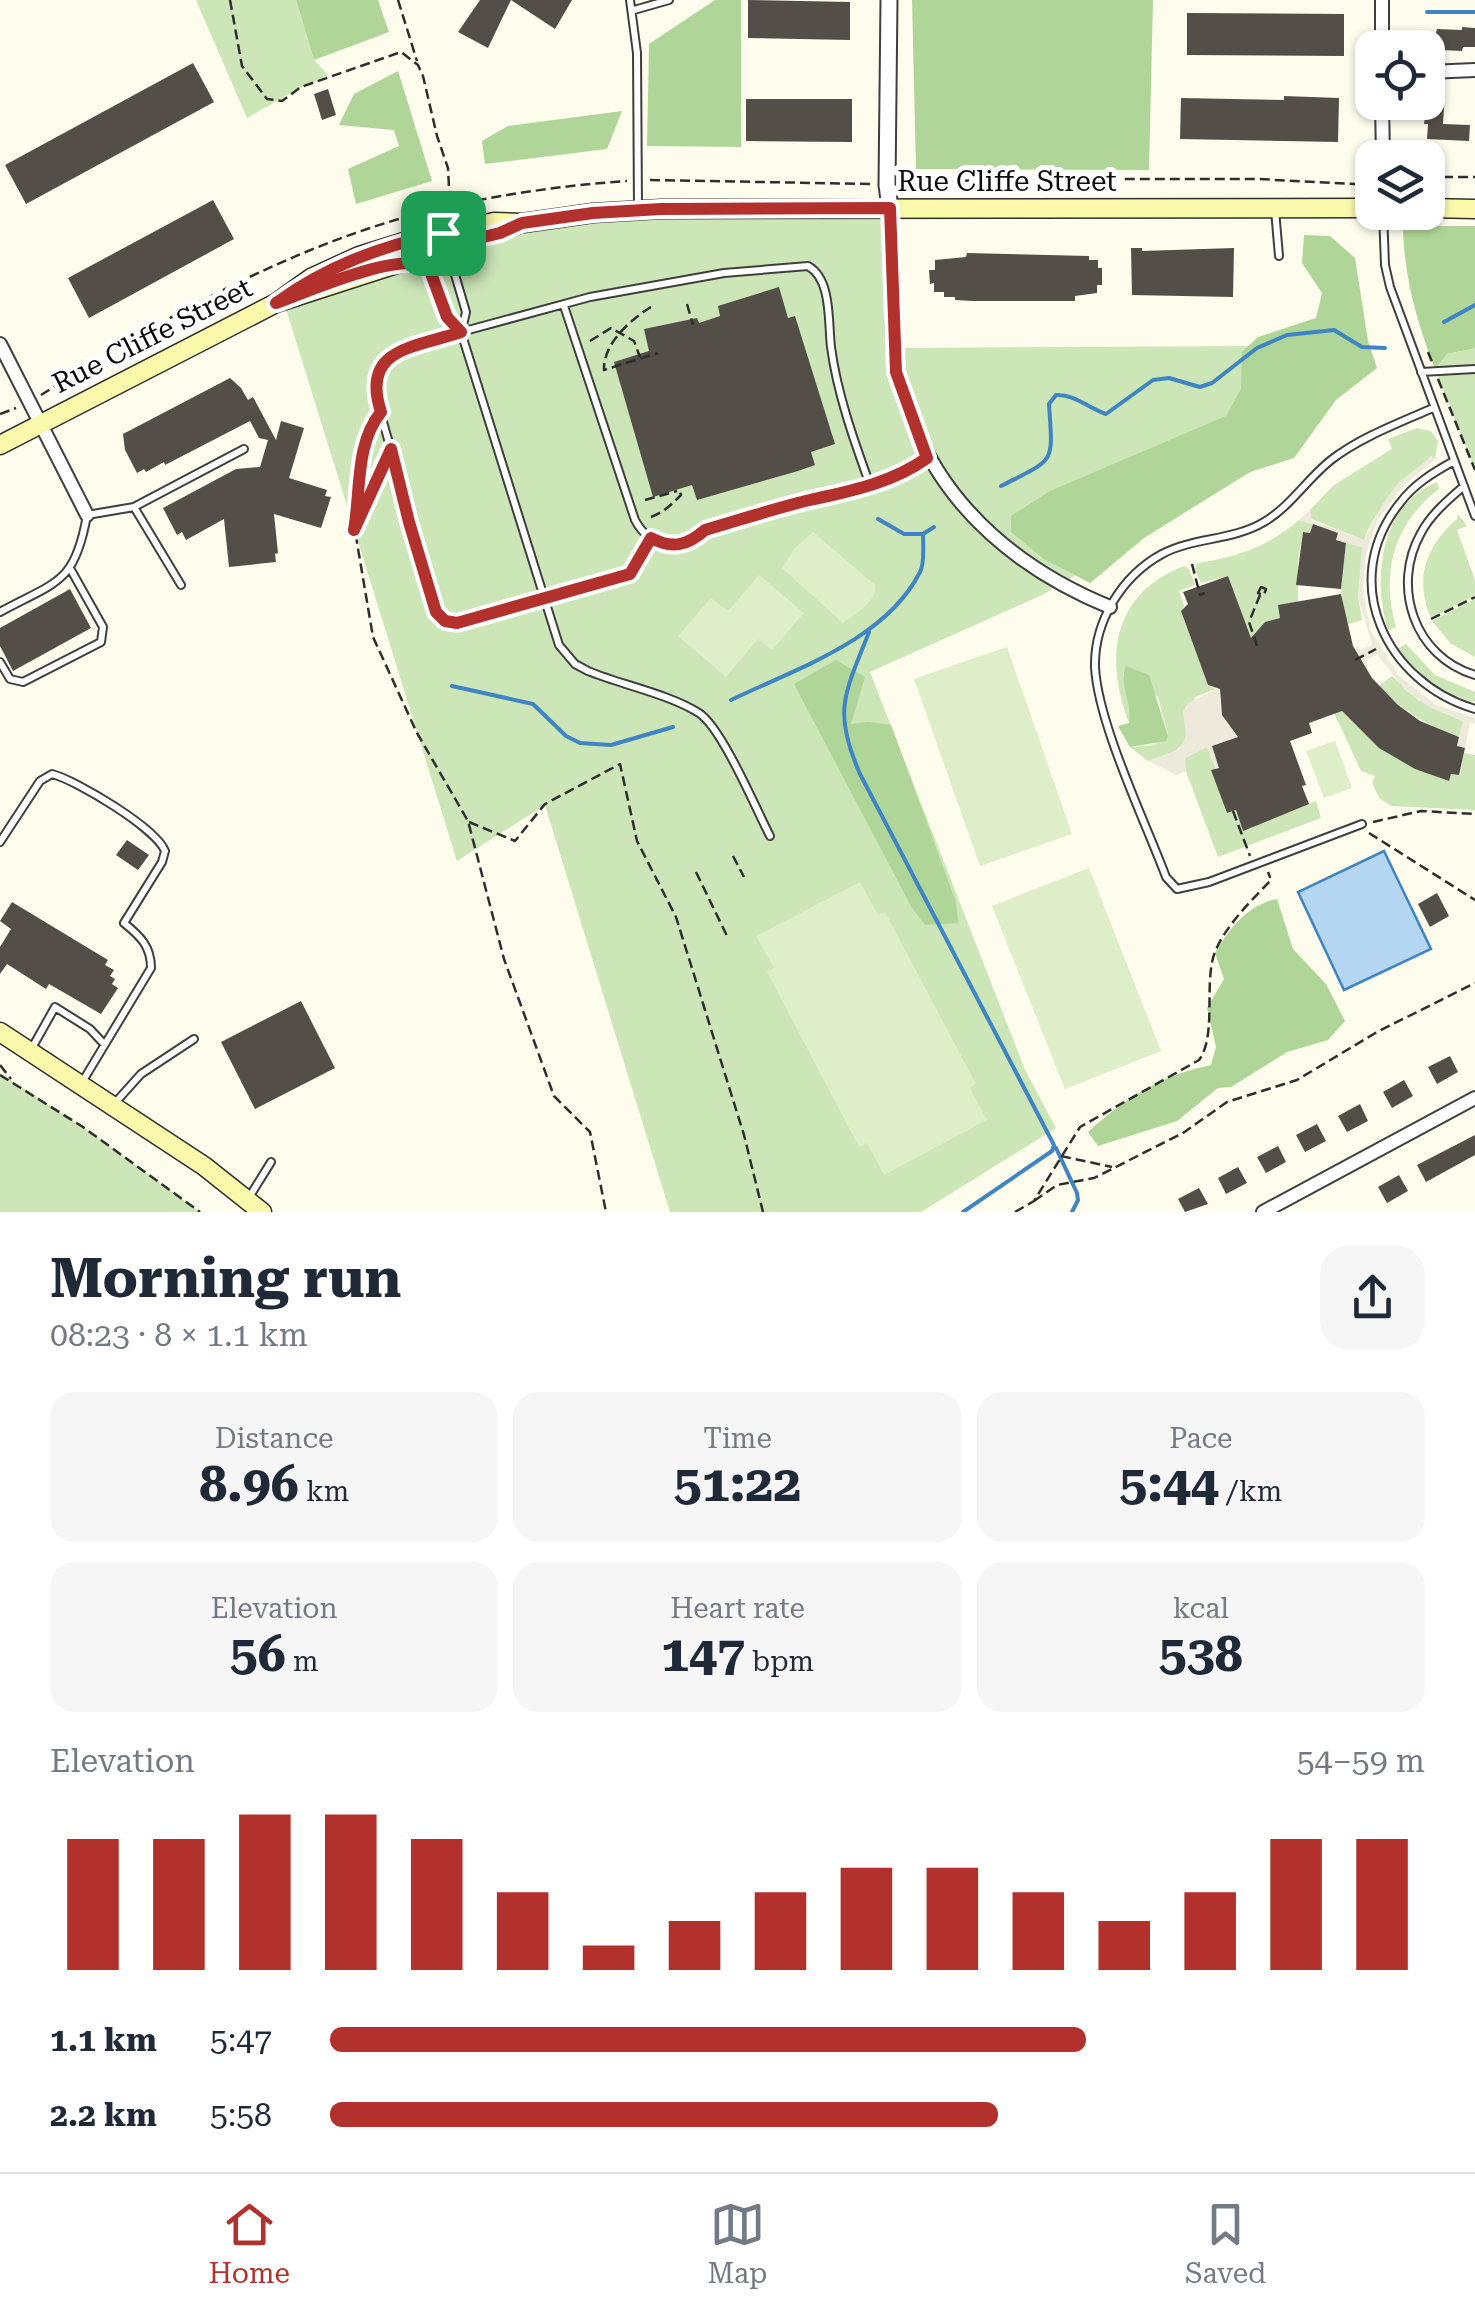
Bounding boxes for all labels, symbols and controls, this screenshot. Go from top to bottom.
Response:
map controls [1355,30,1445,230]
button: locate [1355,30,1445,120]
button: layers [1355,140,1445,230]
street label: Rue Cliffe Street [897,165,1117,198]
pin [401,191,486,276]
icon: arrive [416,206,471,261]
street label: Rue Cliffe Street [47,271,258,400]
button: share [1320,1245,1425,1350]
text: Morning run [50,1246,401,1310]
text: 08:23 · 8 × 1.1 km [50,1316,308,1354]
text: Distance [215,1422,333,1455]
text: Time [703,1422,772,1455]
text: Pace [1169,1422,1232,1455]
text: 8.96 [199,1455,299,1513]
text: 51:22 [674,1455,801,1513]
text: 5:44 [1119,1455,1219,1513]
text: km [299,1475,349,1508]
text: /km [1219,1475,1282,1508]
text: Elevation [211,1592,338,1625]
text: Heart rate [670,1592,805,1625]
text: kcal [1173,1592,1229,1625]
text: 56 [230,1625,286,1683]
text: 147 [661,1625,745,1683]
text: 538 [1159,1625,1243,1683]
text: m [286,1645,318,1678]
text: bpm [745,1645,814,1678]
text: Elevation [50,1742,195,1780]
text: 54–59 m [1297,1742,1425,1780]
text: 1.1 km [50,2021,157,2059]
text: 5:47 [210,2021,272,2059]
text: 2.2 km [50,2096,157,2134]
text: 5:58 [210,2096,272,2134]
tab: Home [209,2197,290,2290]
tab: Map [708,2197,767,2290]
tab: Saved [1185,2197,1266,2290]

